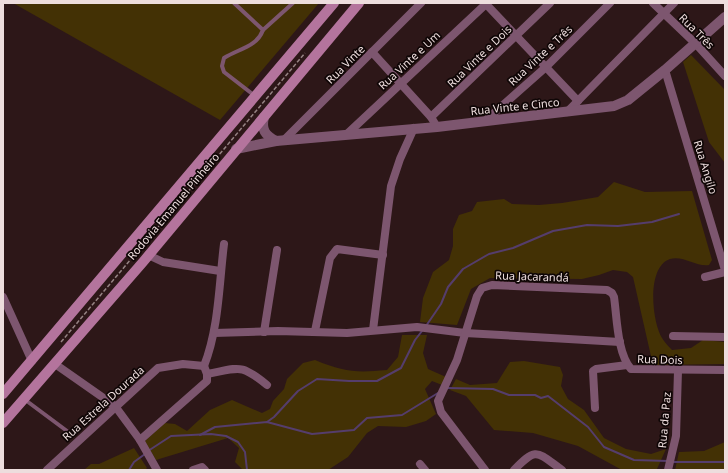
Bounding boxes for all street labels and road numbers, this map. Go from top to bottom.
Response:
street label: Rua Três [676,10,718,52]
street label: Rua Vinte e Dois [444,21,514,91]
street label: Rua Vinte e Três [505,21,575,89]
street label: Rua Vinte e Um [375,27,443,93]
street label: Rua Vinte [322,41,368,87]
street label: Rua Vinte e Cinco [470,94,561,118]
street label: Rua Angilo [691,138,721,196]
street label: Rodovia Emanuel Pinheiro [124,149,222,263]
street label: Rua Jacarandá [495,267,569,285]
street label: Rua Dois [637,351,683,367]
street label: Rua Estrela Dourada [59,362,147,444]
street label: Rua da Paz [654,391,674,449]

